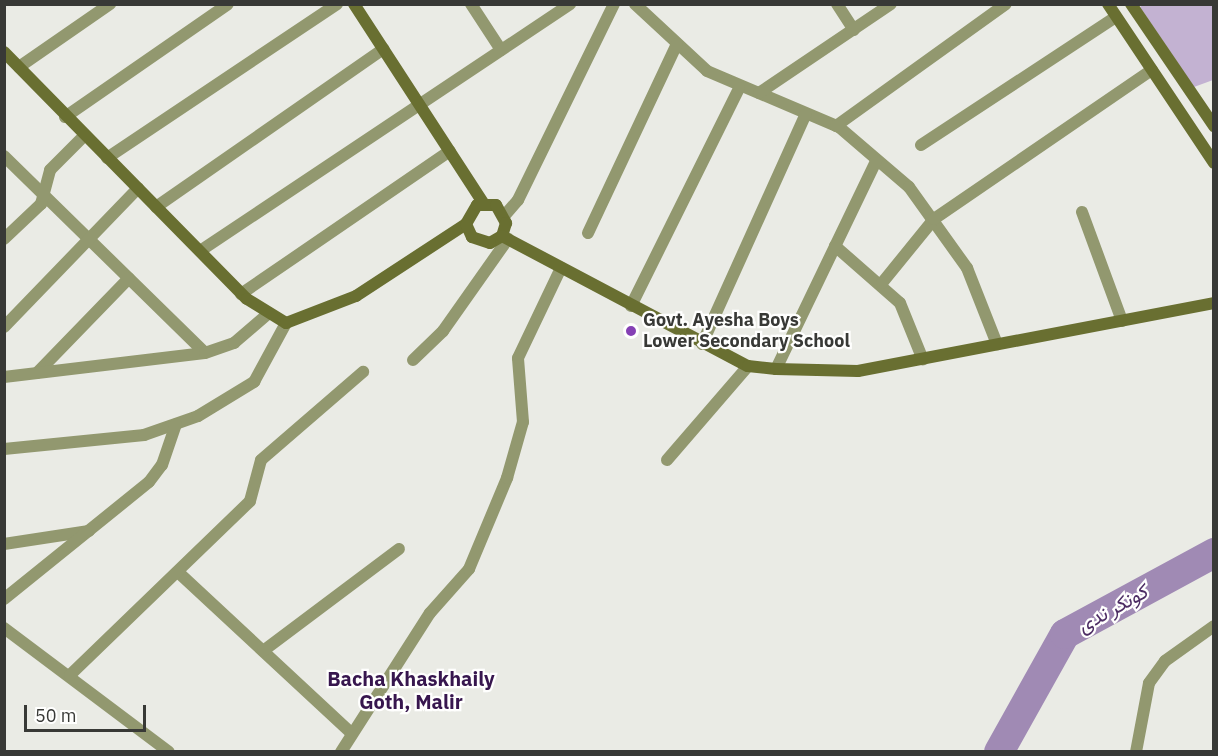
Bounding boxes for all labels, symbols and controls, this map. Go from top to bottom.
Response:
place label: Govt. Ayesha Boys Lower Secondary School [643,310,850,352]
marker: Govt. Ayesha Boys Lower Secondary School [624,324,638,338]
water label: کونکر ندی [1073,579,1151,637]
district label: Bacha Khaskhaily Goth, Malir [327,667,495,714]
scale bar [27,693,148,731]
text: 50 m [35,704,77,727]

